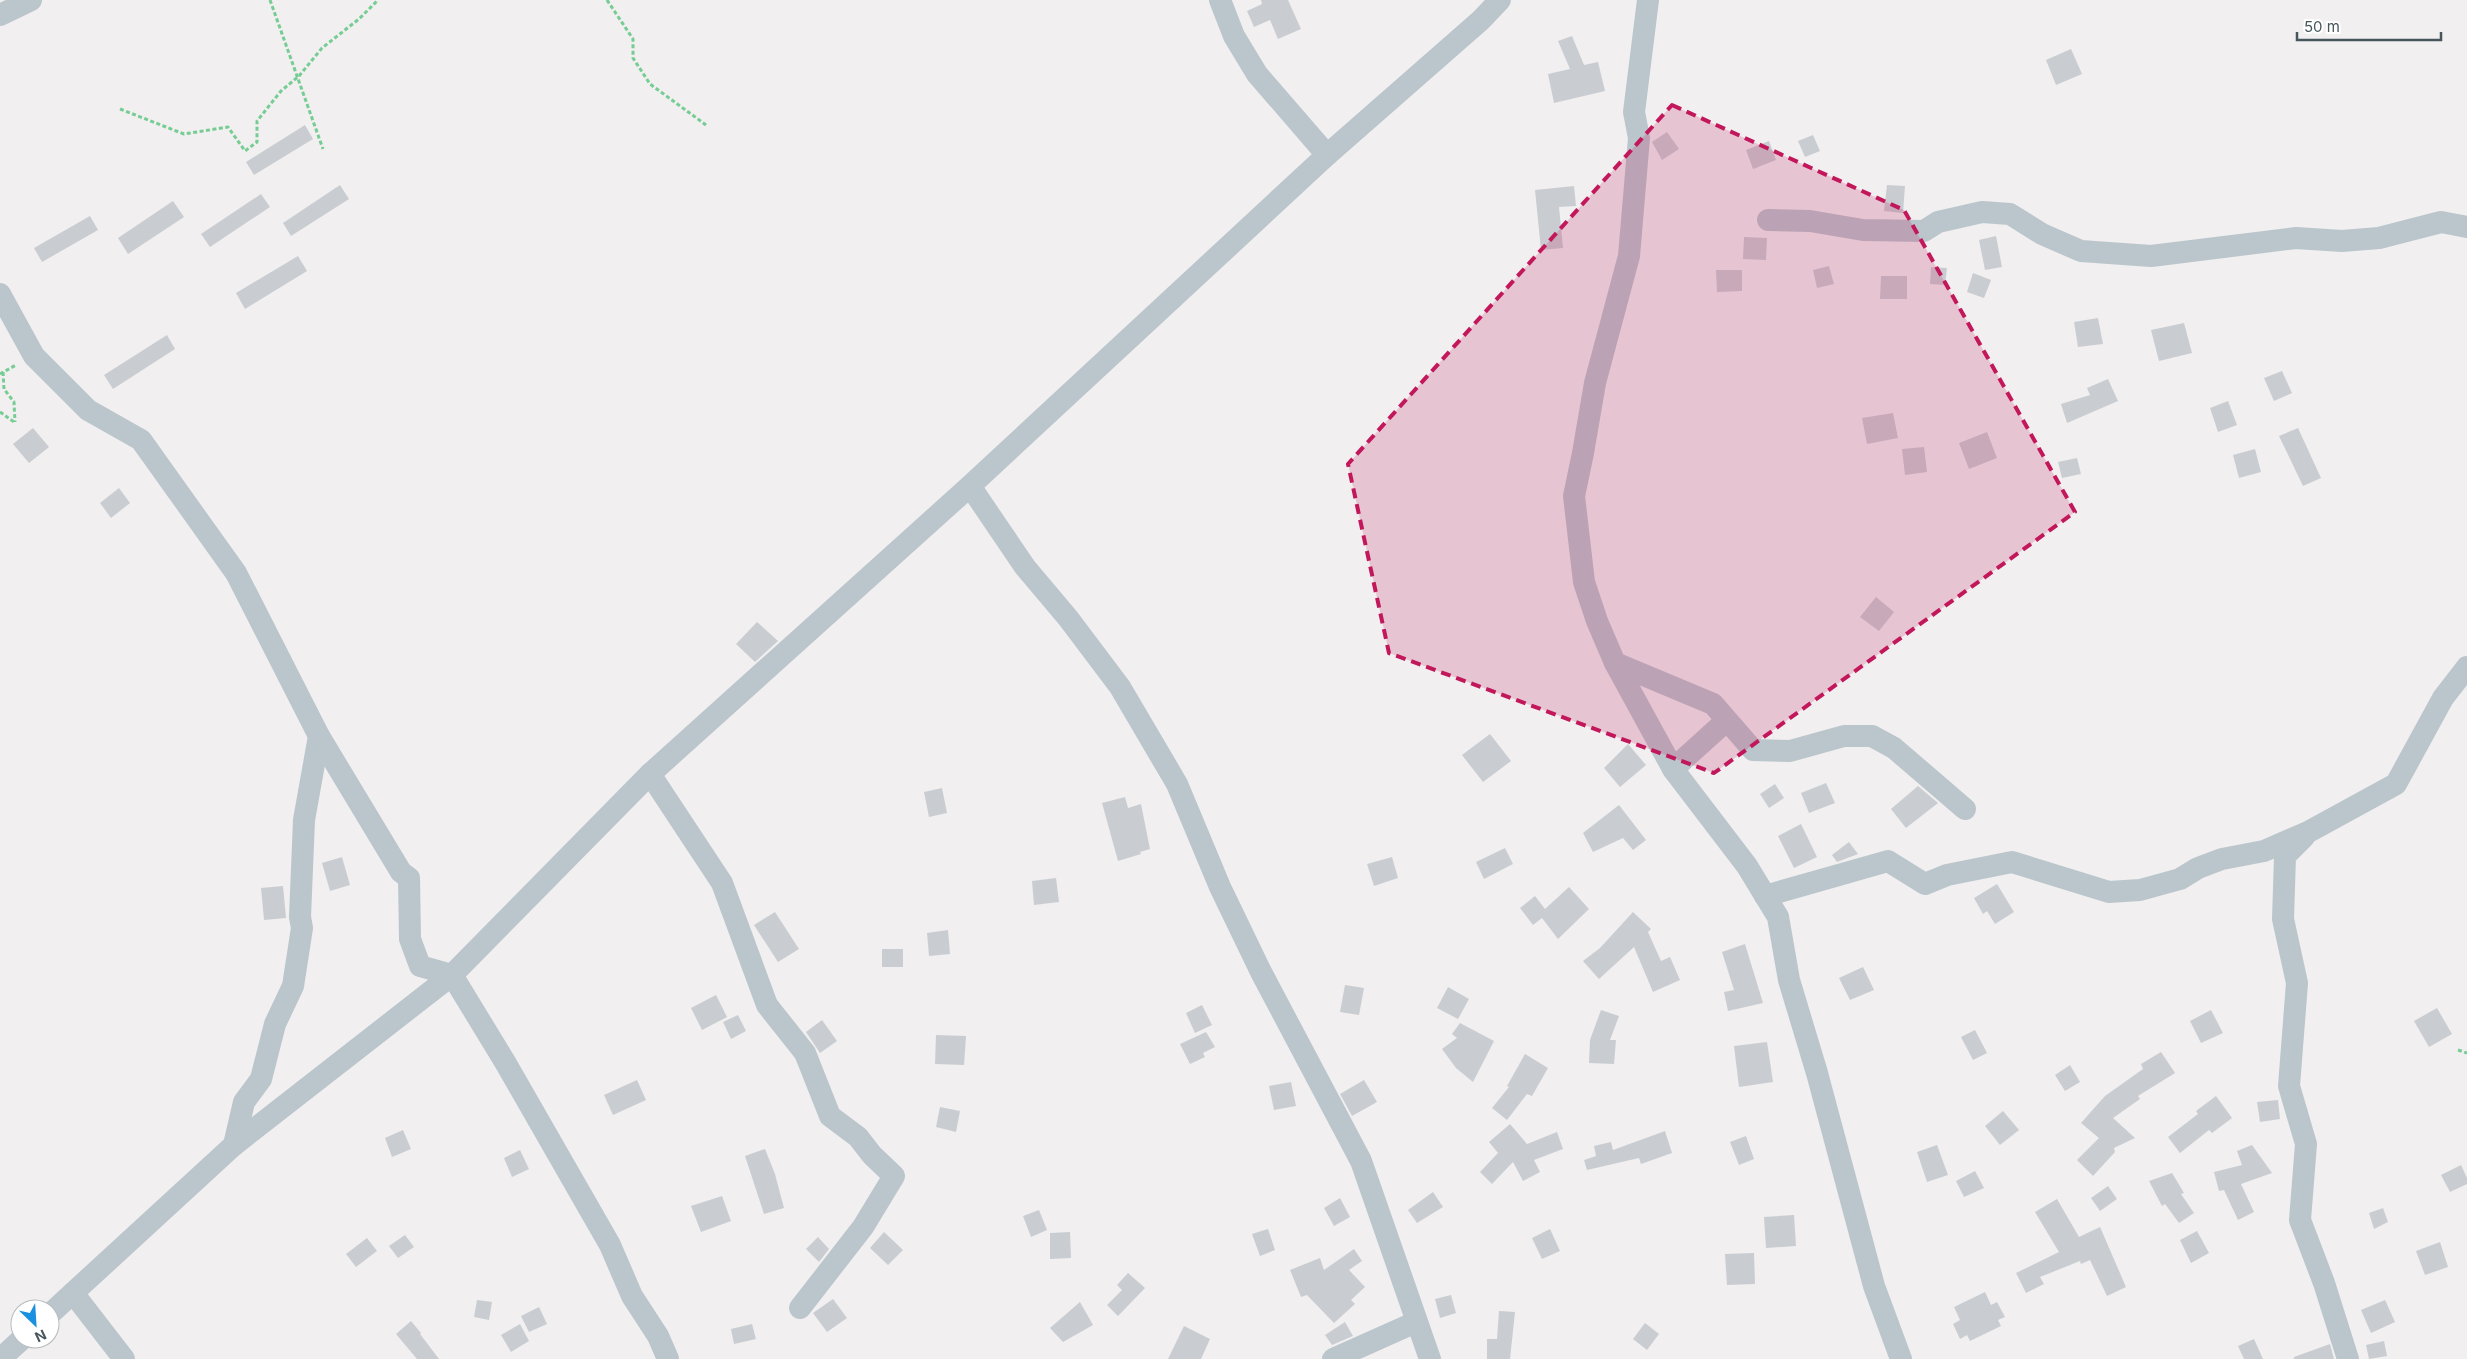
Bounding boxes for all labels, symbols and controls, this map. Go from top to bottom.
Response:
scale bar [2297,10,2441,42]
text: 50 m [2304,17,2340,36]
north arrow [10,1299,60,1349]
text: N [32,1326,49,1346]

